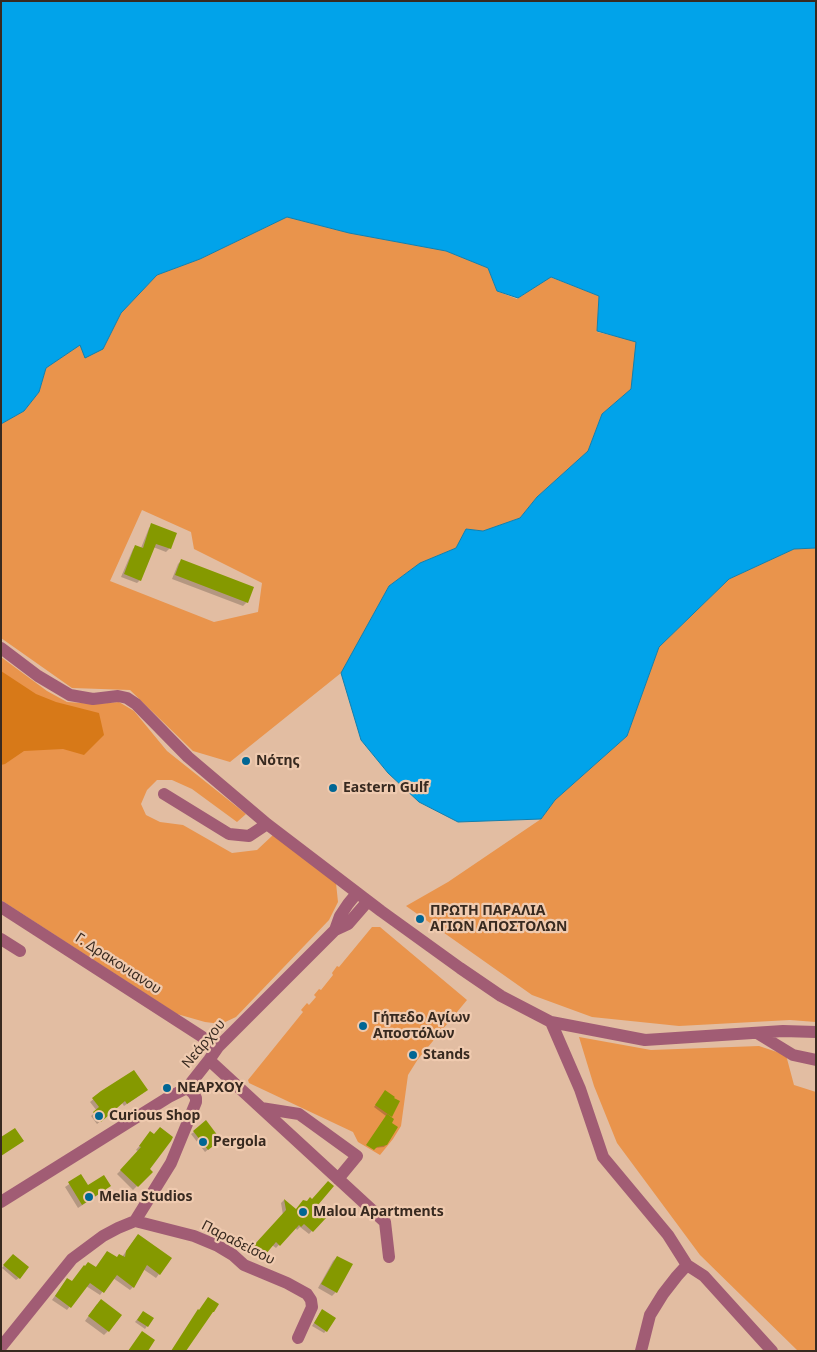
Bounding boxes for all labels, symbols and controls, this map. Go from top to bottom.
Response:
place label: Νότης [256,753,300,769]
marker: Νότης [240,755,252,767]
place label: Eastern Gulf [343,780,429,796]
marker: Eastern Gulf [327,782,339,794]
place label: ΠΡΩΤΗ ΠΑΡΑΛΙΑ ΑΓΙΩΝ ΑΠΟΣΤΟΛΩΝ [430,903,567,936]
marker: ΠΡΩΤΗ ΠΑΡΑΛΙΑ ΑΓΙΩΝ ΑΠΟΣΤΟΛΩΝ [414,913,426,925]
street label: Γ. Δρακονιανου [72,930,164,998]
place label: Γήπεδο Αγίων Αποστόλων [373,1010,470,1042]
street label: Νεάρχου [179,1016,229,1072]
marker: Γήπεδο Αγίων Αποστόλων [357,1020,369,1032]
place label: Stands [423,1047,470,1063]
marker: Stands [407,1049,419,1061]
place label: ΝΕΑΡΧΟΥ [177,1080,244,1096]
marker: ΝΕΑΡΧΟΥ [161,1082,173,1094]
place label: Curious Shop [109,1108,200,1124]
marker: Curious Shop [93,1110,105,1122]
place label: Pergola [213,1134,266,1150]
marker: Pergola [197,1136,209,1148]
place label: Melia Studios [99,1189,193,1205]
marker: Melia Studios [83,1191,95,1203]
place label: Malou Apartments [313,1204,444,1220]
marker: Malou Apartments [297,1206,309,1218]
street label: Παραδείσου [198,1217,278,1269]

